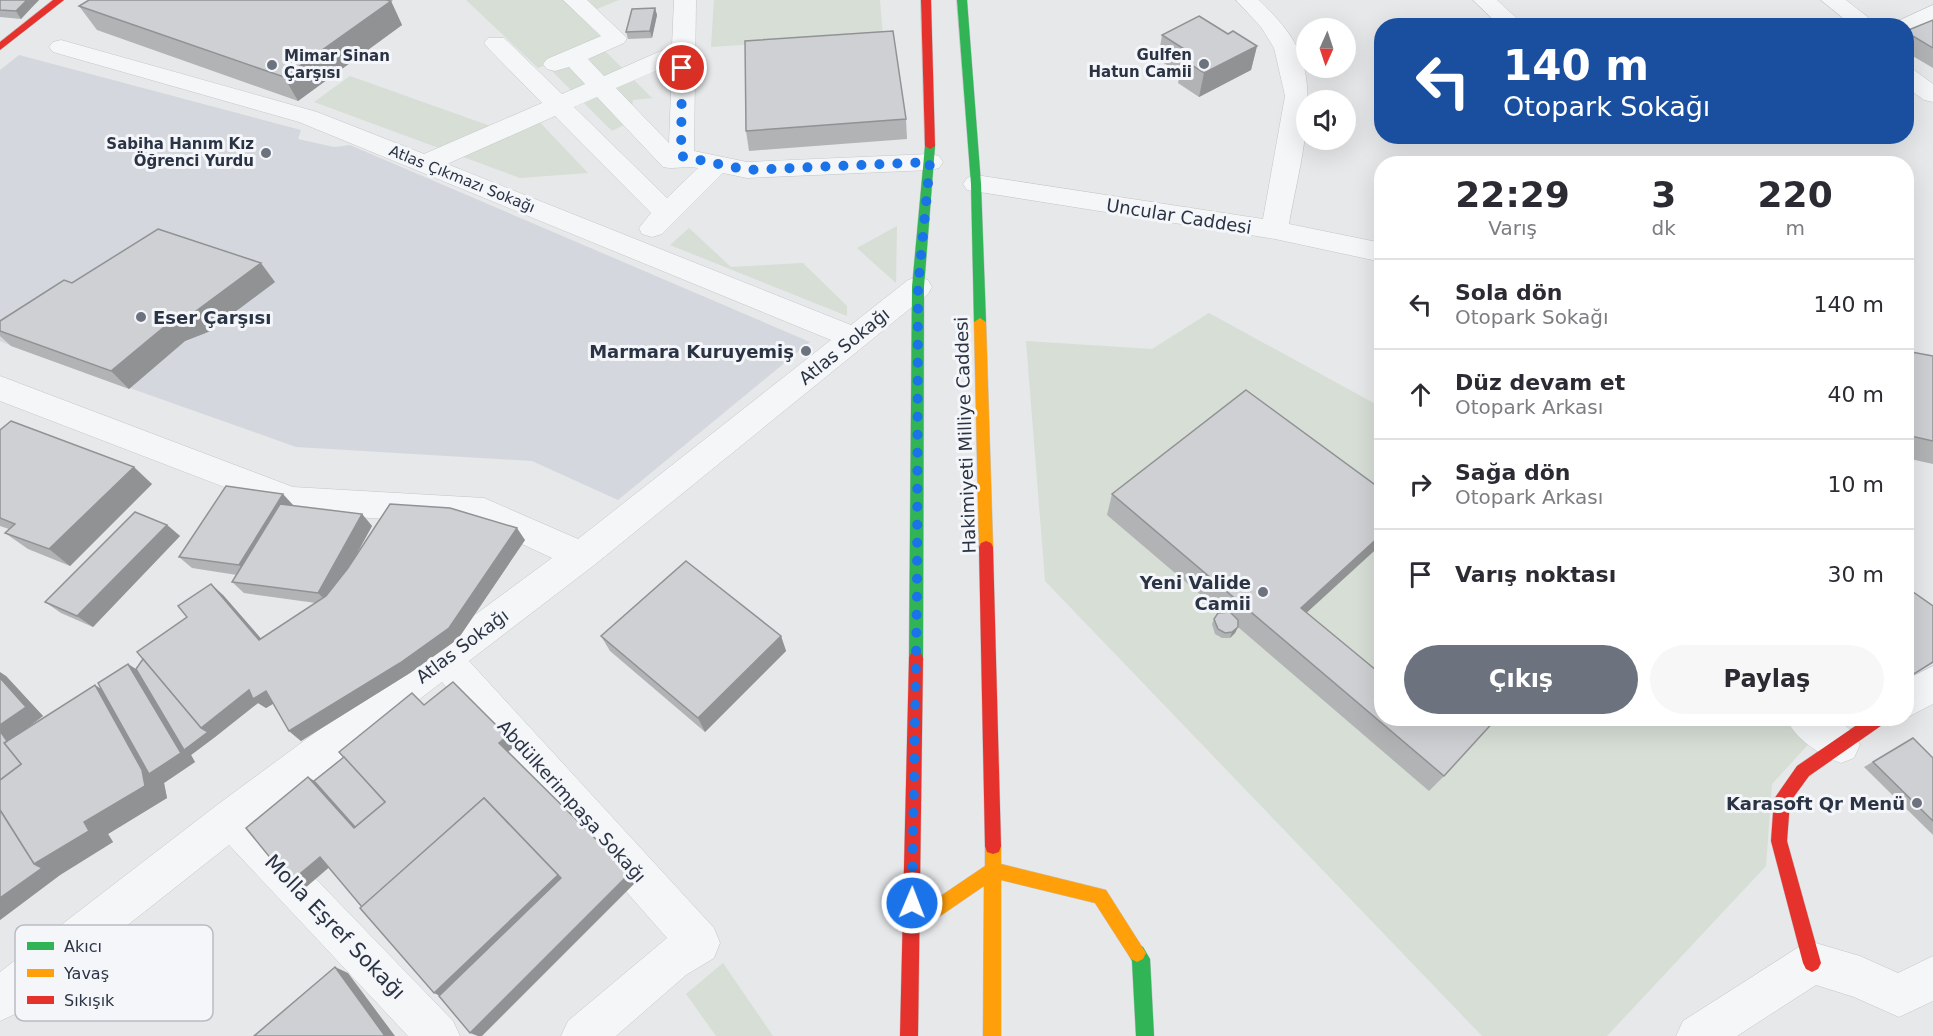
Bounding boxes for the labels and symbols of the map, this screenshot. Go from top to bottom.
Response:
north arrow [1296,18,1356,78]
pin [656,42,707,93]
place label: Gulfen Hatun Camii [1089,46,1192,81]
place label: Mimar Sinan Çarşısı [284,47,390,82]
marker: Gulfen Hatun Camii [1197,57,1211,71]
marker: Mimar Sinan Çarşısı [265,58,279,72]
place label: Sabiha Hanım Kız Öğrenci Yurdu [106,135,254,170]
street label: Atlas Çıkmazı Sokağı [386,141,538,217]
marker: Sabiha Hanım Kız Öğrenci Yurdu [259,146,273,160]
street label: Uncular Caddesi [1105,194,1253,238]
street label: Atlas Sokağı [795,303,893,389]
place label: Eser Çarşısı [153,307,271,328]
marker: Eser Çarşısı [134,310,148,324]
street label: Hakimiyeti Milliye Caddesi [950,316,980,554]
place label: Marmara Kuruyemiş [589,341,794,362]
marker: Marmara Kuruyemiş [799,344,813,358]
place label: Yeni Valide Camii [1139,572,1251,614]
marker: Yeni Valide Camii [1256,585,1270,599]
street label: Atlas Sokağı [412,604,512,688]
street label: Abdülkerimpaşa Sokağı [494,716,650,886]
place label: Karasoft Qr Menü [1726,793,1905,814]
marker: Karasoft Qr Menü [1910,796,1924,810]
street label: Molla Eşref Sokağı [260,850,410,1004]
position arrow [880,871,944,935]
legend [15,925,213,1021]
text: Akıcı [64,937,102,956]
text: Yavaş [63,964,109,983]
text: Sıkışık [64,991,115,1010]

